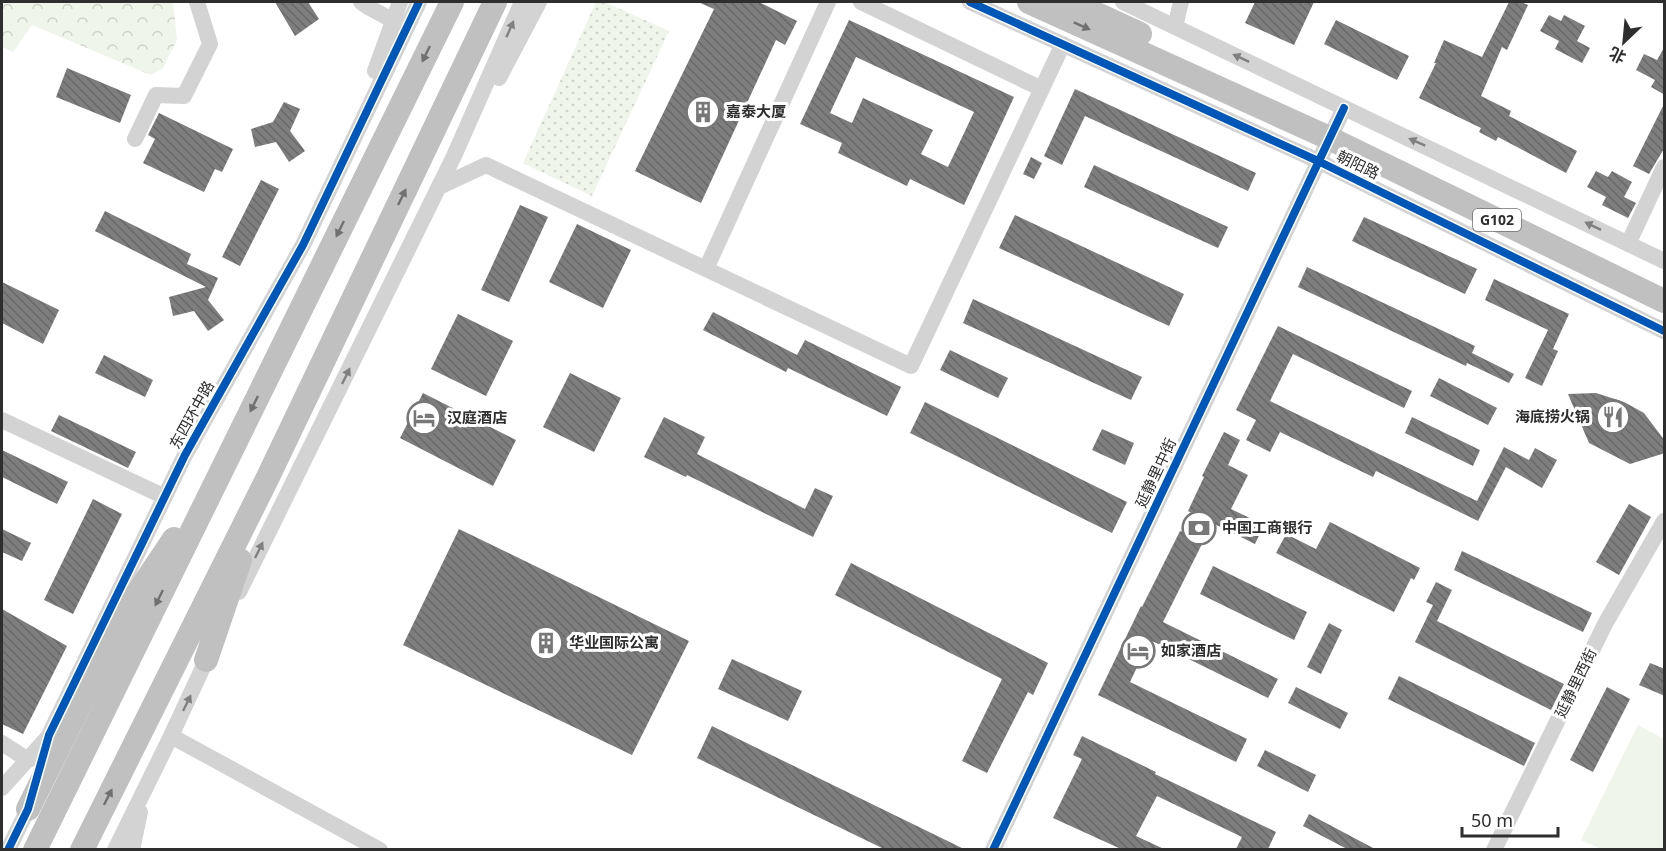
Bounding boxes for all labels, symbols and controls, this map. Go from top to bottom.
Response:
north arrow [1594,12,1654,72]
one-way arrow [505,19,515,37]
one-way arrow [1074,21,1091,30]
text: 北 [1605,42,1629,69]
one-way arrow [422,45,432,63]
one-way arrow [1233,53,1250,62]
building icon: 嘉泰大厦 [685,94,721,130]
place label: 嘉泰大厦 [726,101,786,121]
one-way arrow [1408,137,1426,147]
street label: 朝阳路 [1334,145,1383,183]
one-way arrow [397,188,406,205]
road number: G102 [1473,209,1521,231]
one-way arrow [336,221,345,238]
one-way arrow [1584,222,1601,231]
one-way arrow [341,367,350,384]
street label: 东四环中路 [164,377,218,452]
one-way arrow [250,396,259,413]
restaurant icon: 海底捞火锅 [1595,399,1631,435]
hotel icon: 汉庭酒店 [406,400,442,436]
place label: 海底捞火锅 [1515,406,1590,426]
place label: 汉庭酒店 [447,407,507,427]
street label: 延静里中街 [1130,434,1180,511]
bank icon: 中国工商银行 [1181,510,1217,546]
place label: 中国工商银行 [1222,517,1312,537]
one-way arrow [254,542,264,559]
one-way arrow [155,589,165,607]
building icon: 华业国际公寓 [528,625,564,661]
place label: 华业国际公寓 [569,632,659,652]
hotel icon: 如家酒店 [1120,633,1156,669]
place label: 如家酒店 [1161,640,1221,660]
street label: 延静里西街 [1550,644,1601,721]
one-way arrow [182,694,191,711]
one-way arrow [103,789,113,806]
scale bar [1462,800,1558,838]
text: 50 m [1471,808,1513,832]

